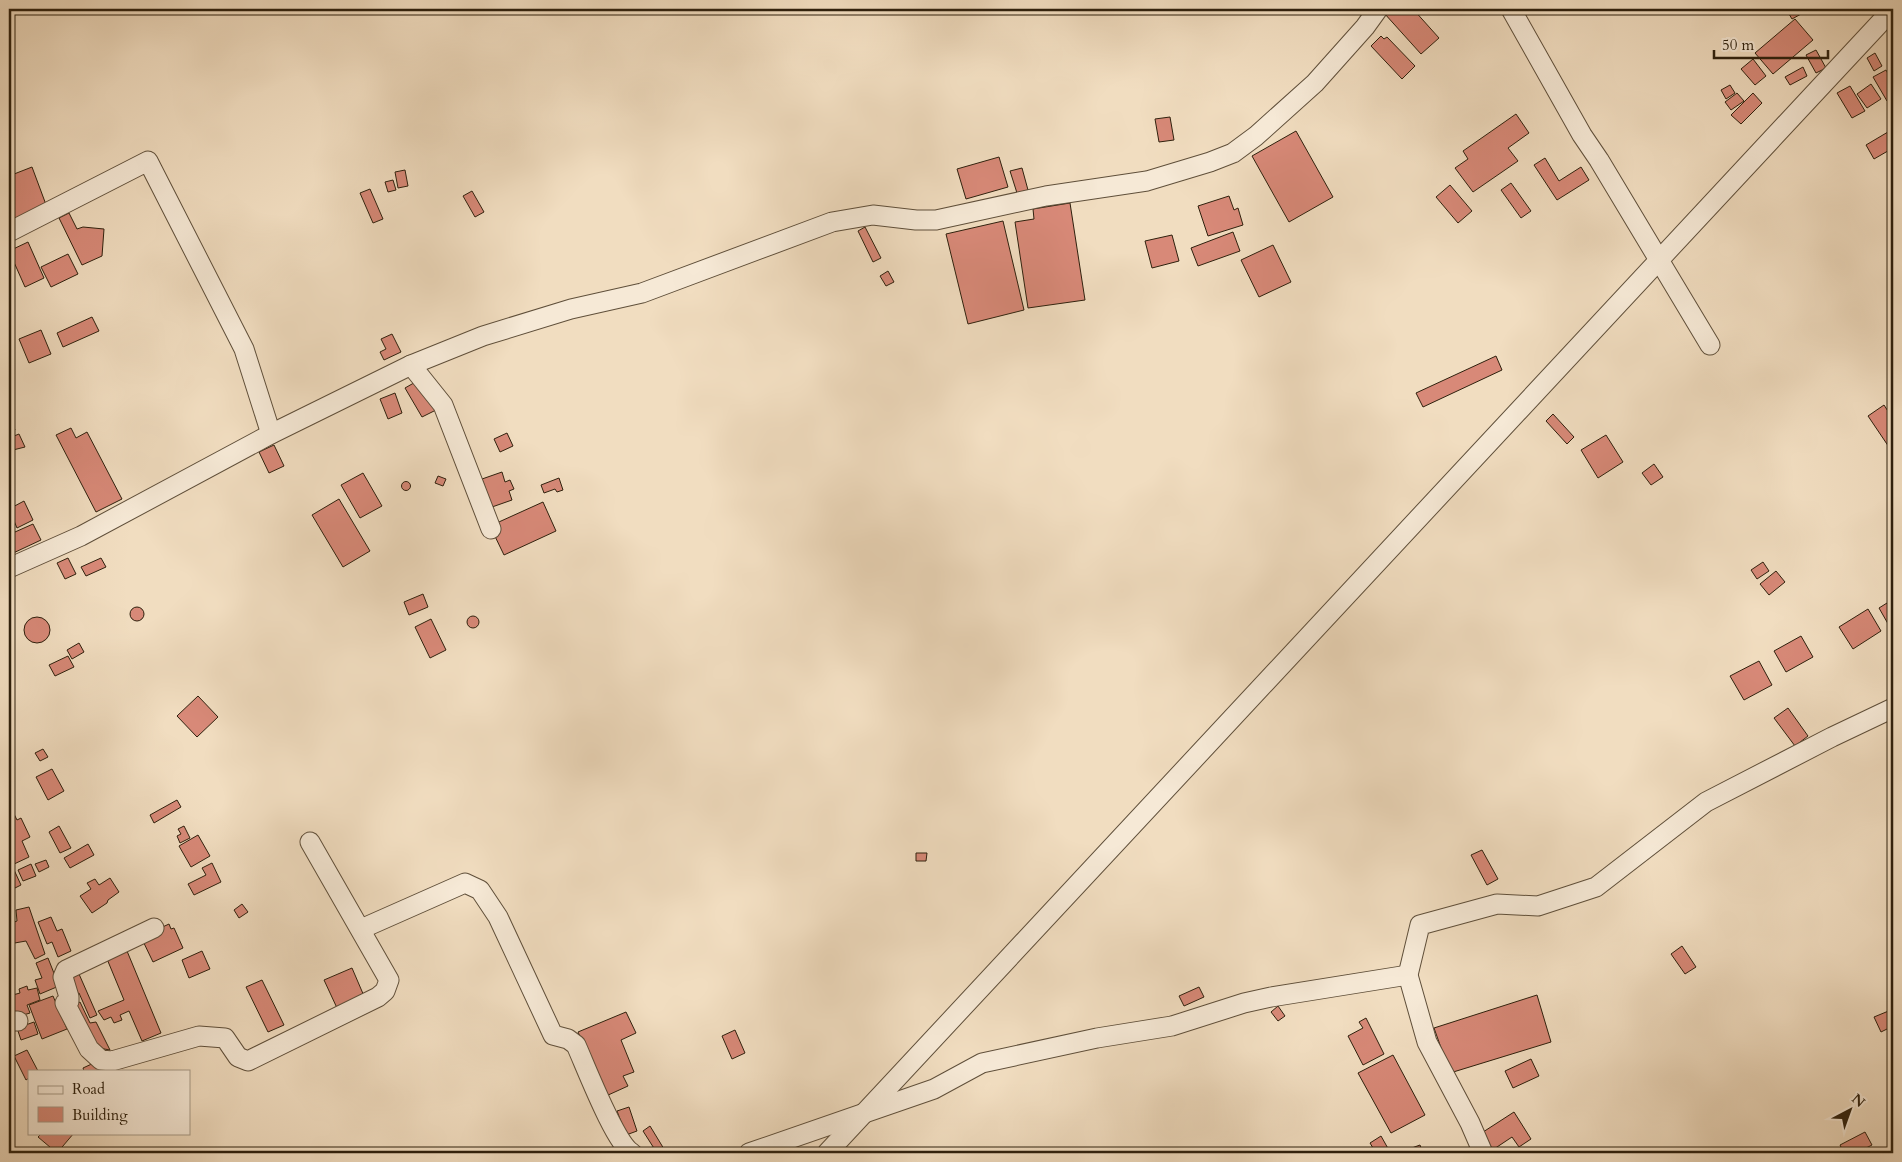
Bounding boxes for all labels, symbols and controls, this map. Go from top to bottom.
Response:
scale bar [1714,28,1828,60]
text: 50 m [1722,35,1754,55]
legend [28,1070,190,1134]
text: Road [72,1079,105,1099]
north arrow [1824,1084,1874,1134]
text: N [1847,1089,1869,1112]
text: Building [72,1105,128,1125]

